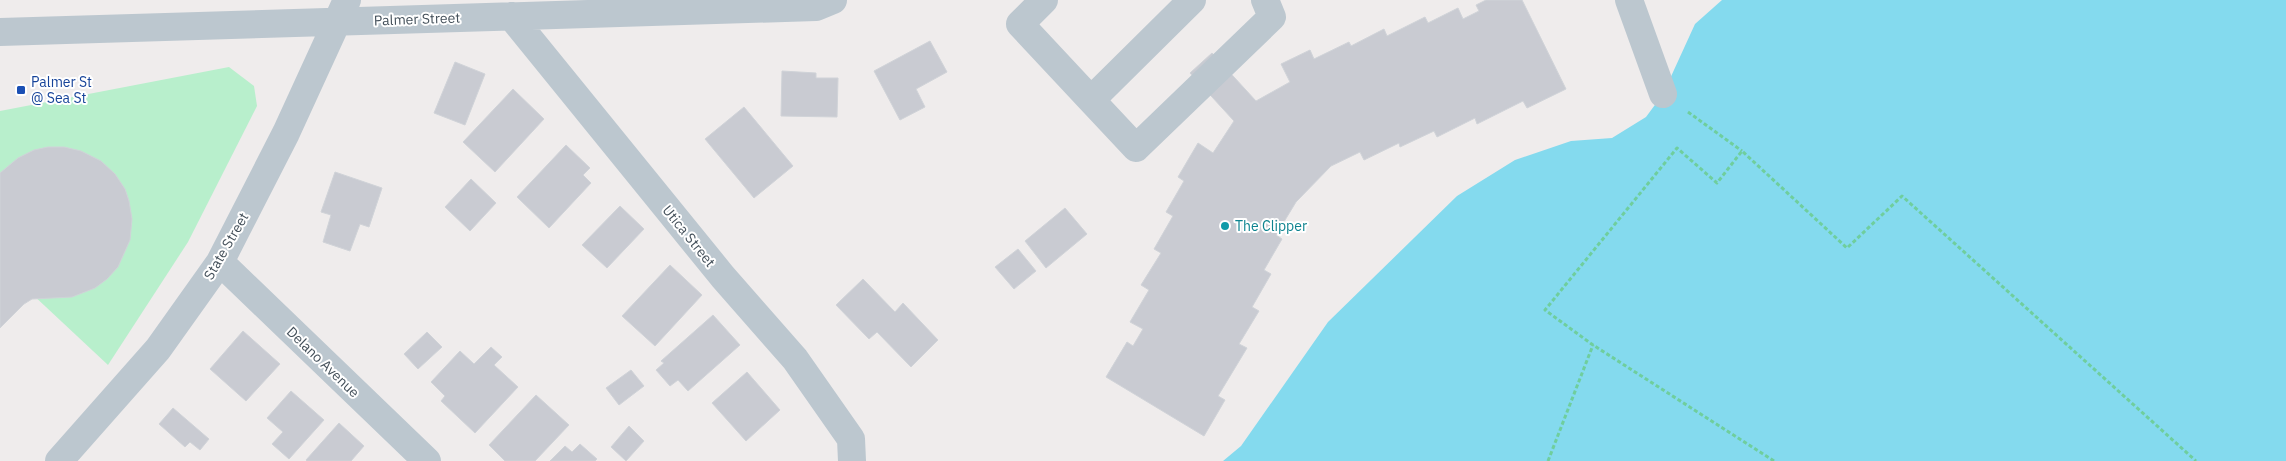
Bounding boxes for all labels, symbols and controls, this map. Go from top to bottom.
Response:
street label: Palmer Street [374,8,461,30]
place label: Palmer St @ Sea St [31,73,92,107]
marker: Palmer St @ Sea St [15,84,27,96]
street label: Utica Street [659,202,719,271]
street label: State Street [200,209,253,283]
place label: The Clipper [1235,217,1307,235]
marker: The Clipper [1219,220,1231,232]
street label: Delano Avenue [283,323,363,401]

